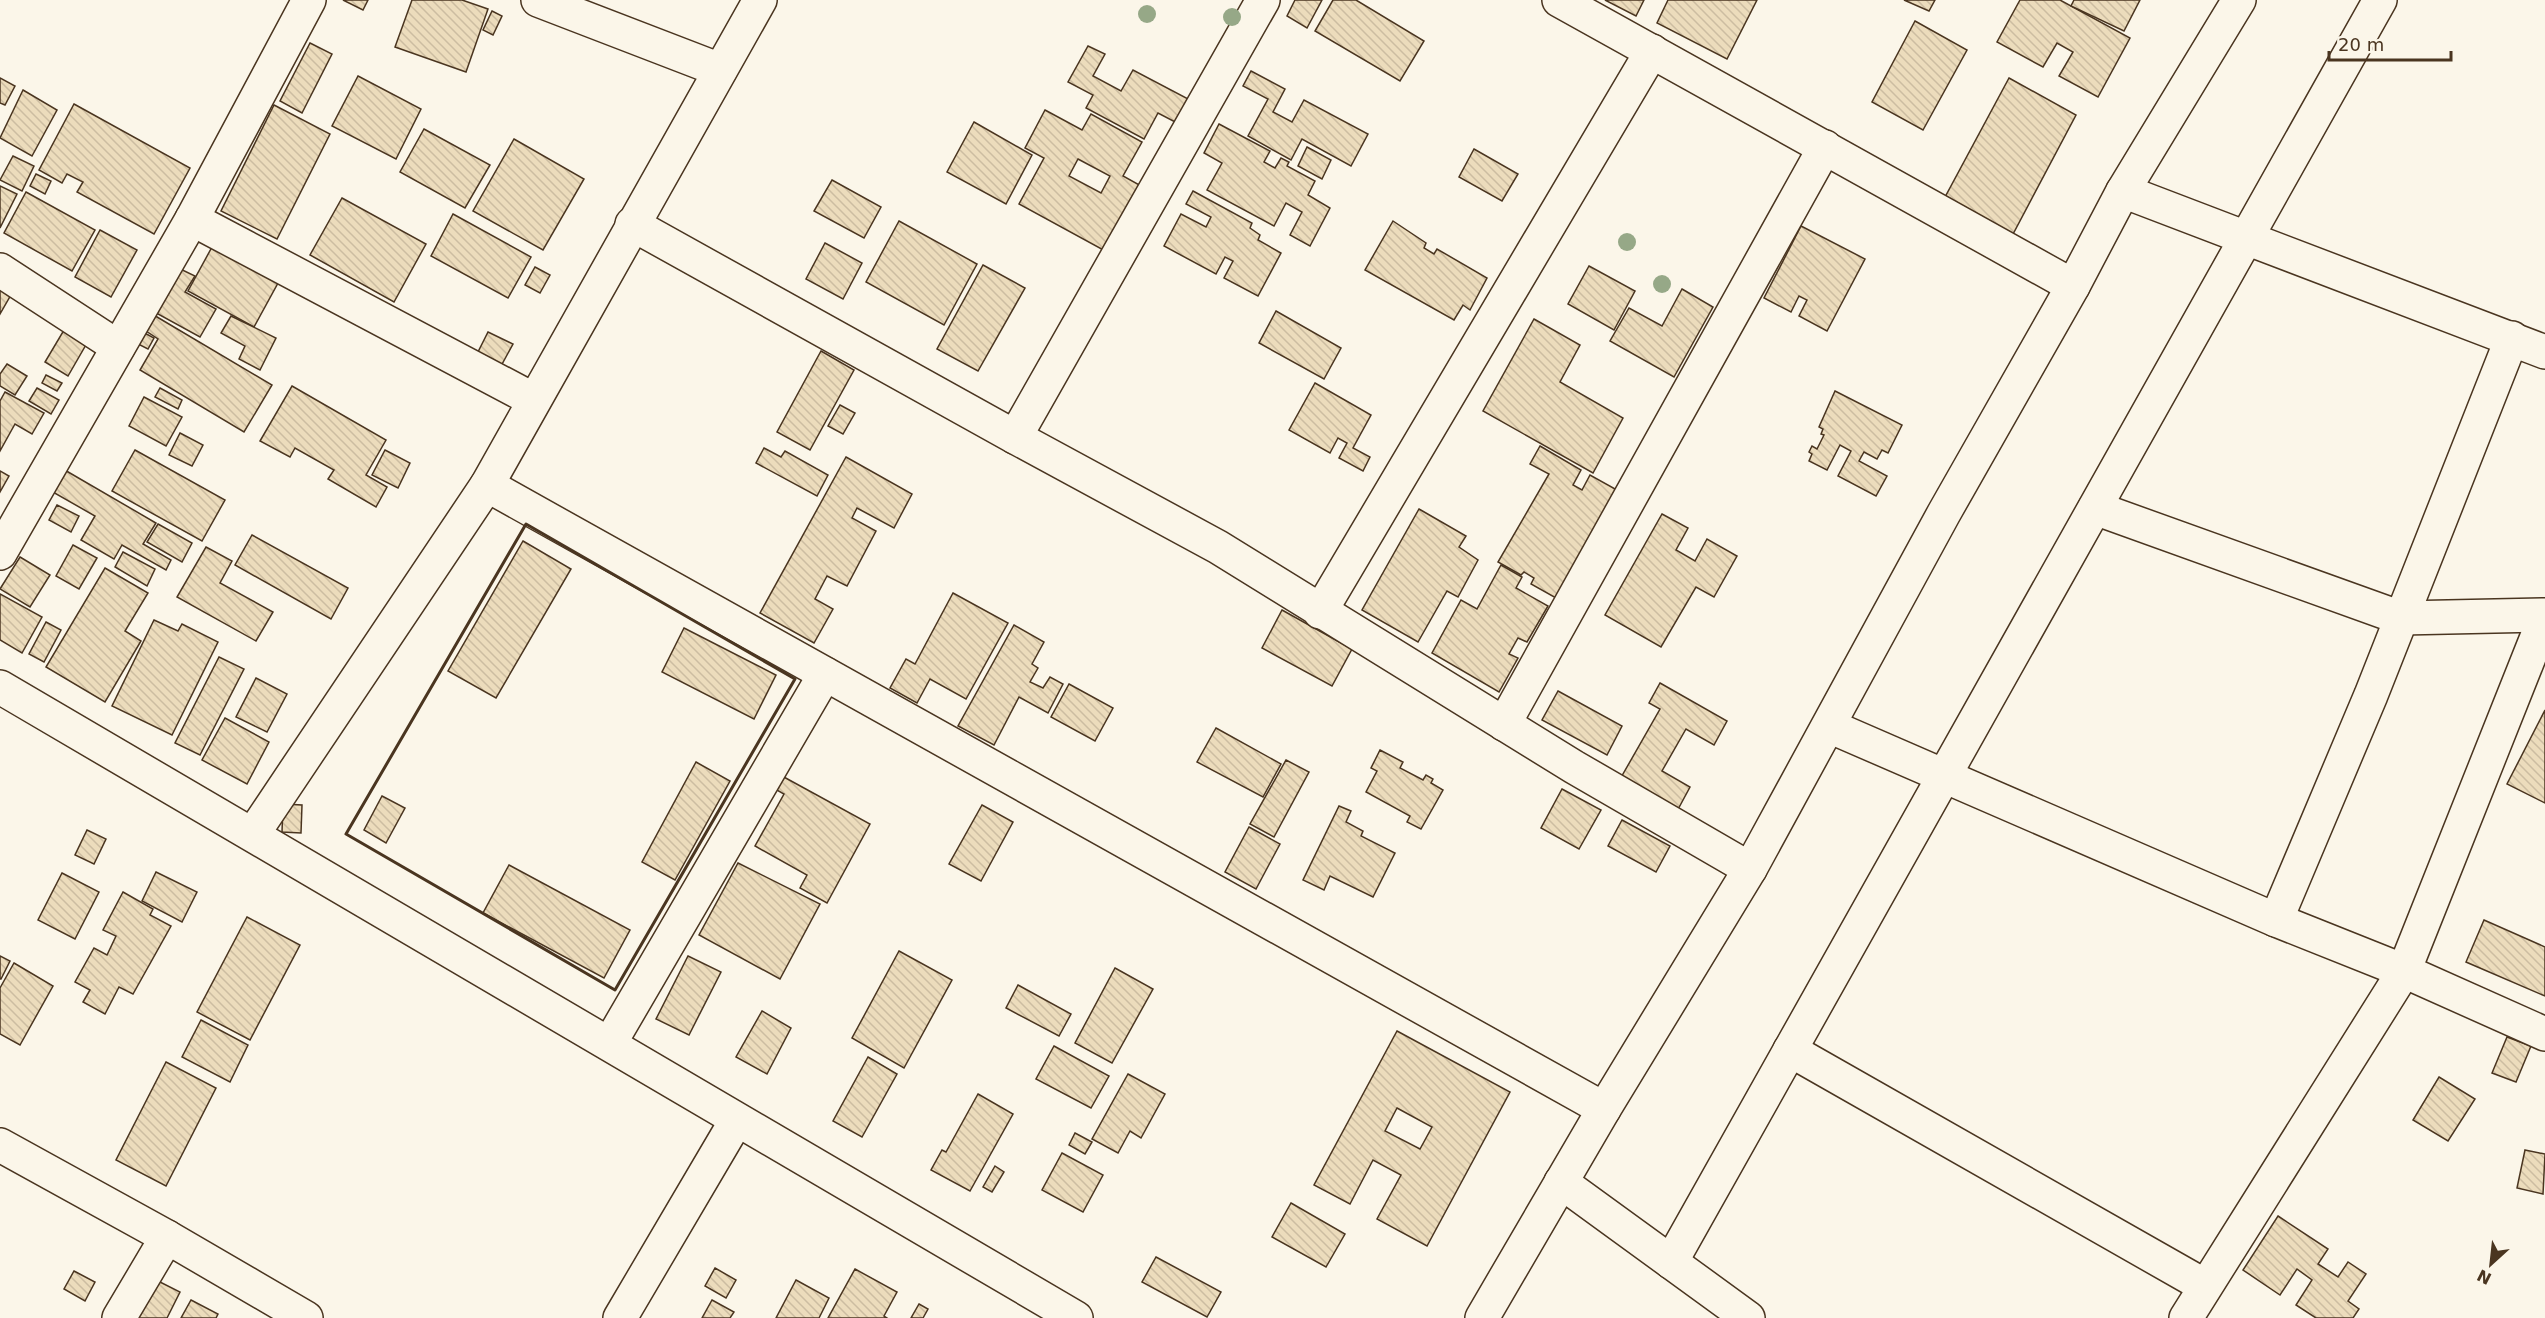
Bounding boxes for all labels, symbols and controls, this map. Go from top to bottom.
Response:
scale bar [2329,24,2450,62]
text: 20 m [2338,34,2384,55]
north arrow [2461,1234,2521,1294]
text: N [2474,1265,2495,1288]

